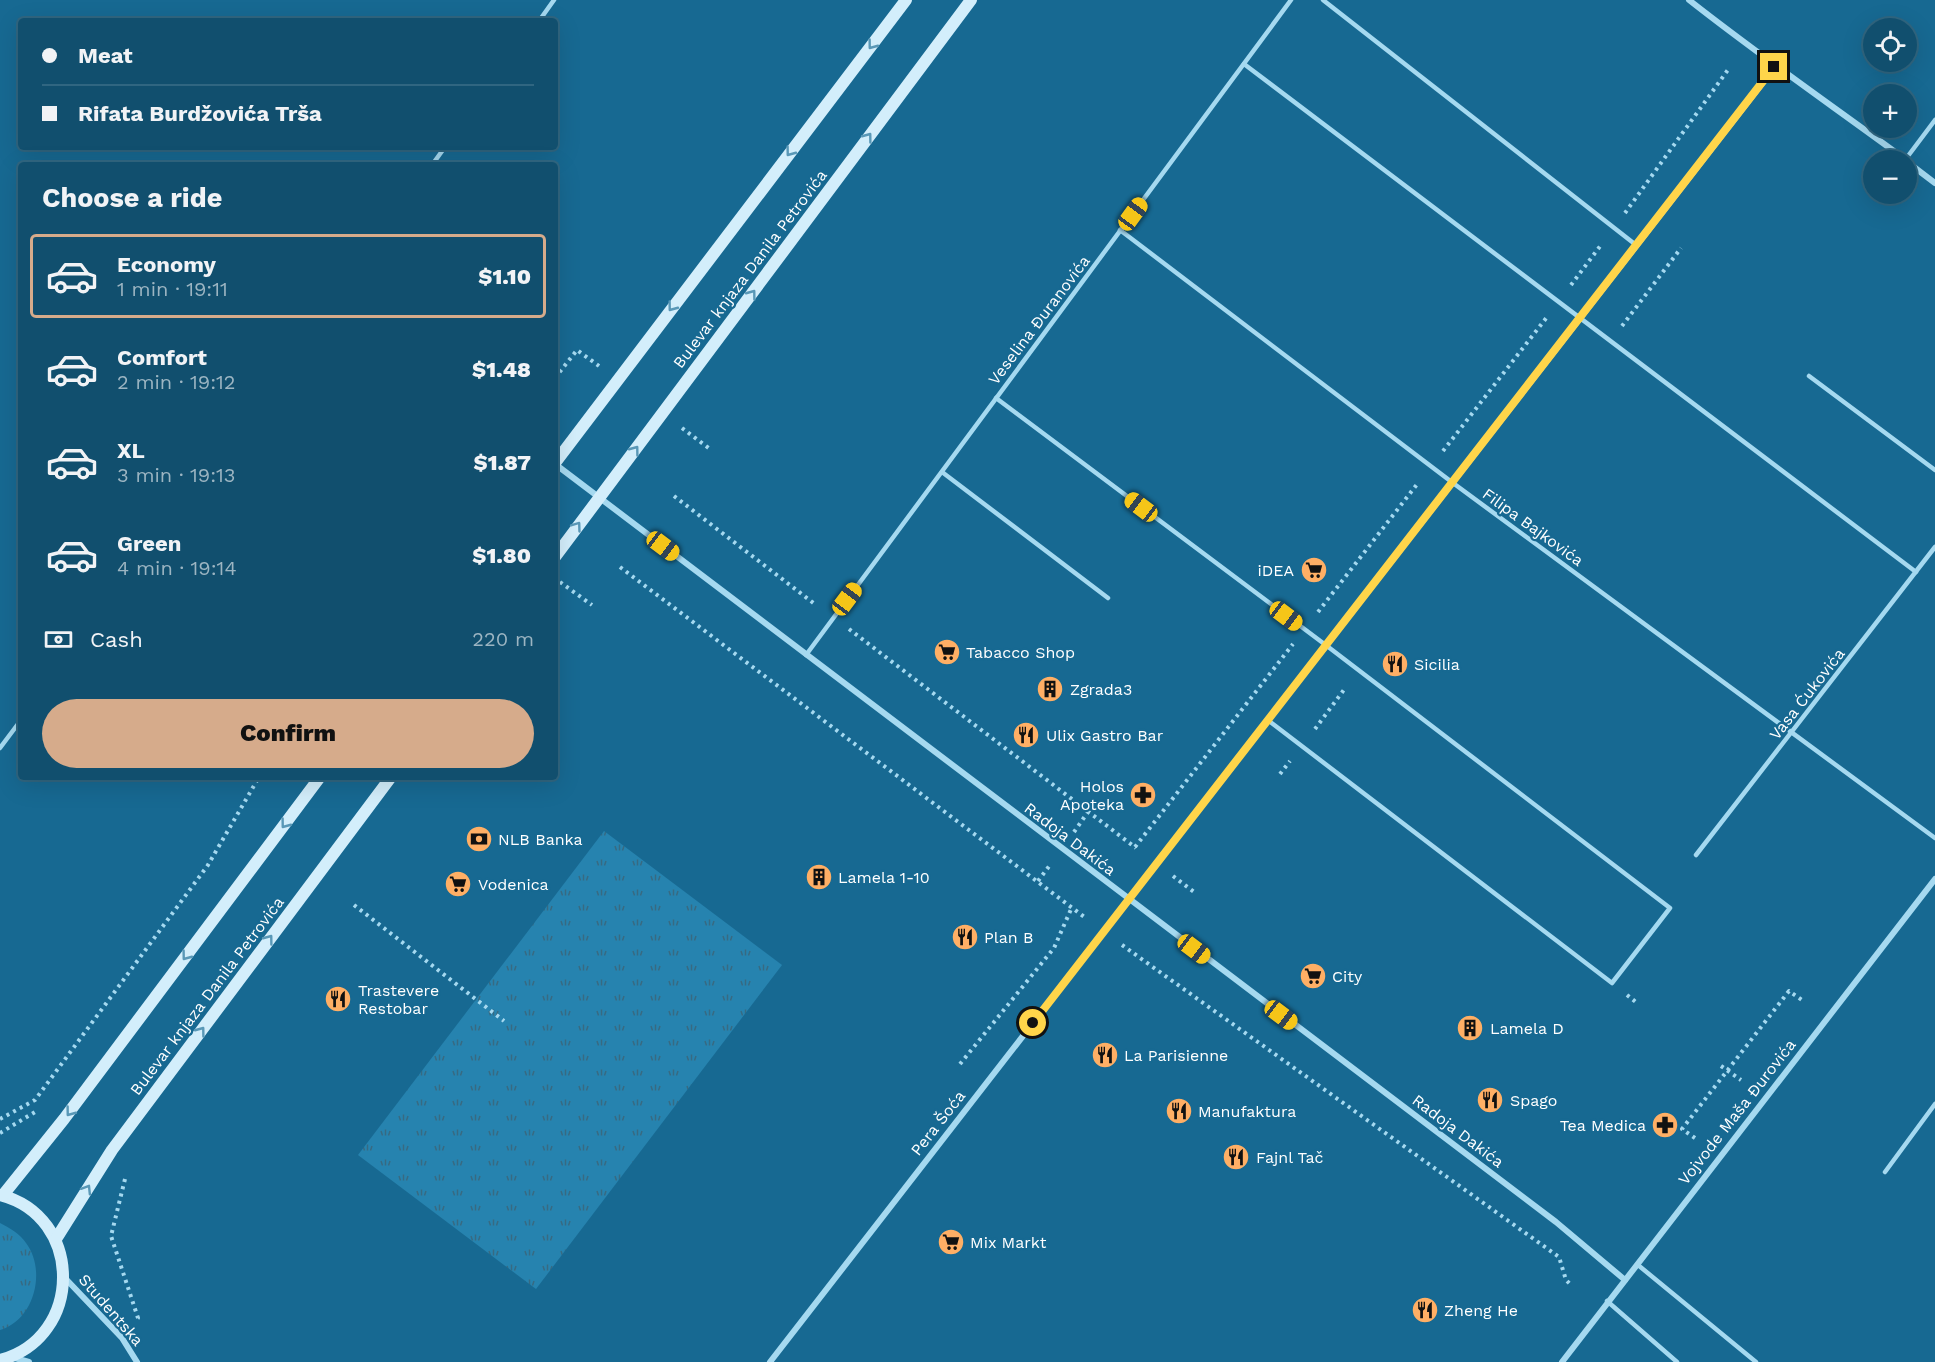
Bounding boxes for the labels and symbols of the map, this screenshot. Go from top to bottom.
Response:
one-way arrow [869,38,880,49]
route end [1760,53,1787,80]
one-way arrow [861,133,872,144]
one-way arrow [787,146,798,157]
street label: Bulevar knjaza Danila Petrovića [669,166,831,372]
car [1115,194,1151,234]
street label: Veselina Đuranovića [984,252,1094,388]
one-way arrow [745,289,756,300]
one-way arrow [668,301,679,312]
one-way arrow [627,445,638,456]
street label: Filipa Bajkovića [1479,484,1587,570]
car [1121,489,1161,525]
one-way arrow [570,522,581,533]
car [643,528,683,564]
supermarket icon: iDEA [1299,555,1329,585]
place label: iDEA [1257,561,1294,580]
car [829,579,865,619]
car [1266,598,1306,634]
supermarket icon: Tabacco Shop [932,637,962,667]
place label: Tabacco Shop [966,643,1075,662]
street label: Vasa Ćukovića [1765,644,1849,744]
restaurant icon: Sicilia [1380,649,1410,679]
place label: Sicilia [1414,655,1460,674]
building icon: Zgrada3 [1035,674,1065,704]
place label: Zgrada3 [1070,680,1132,699]
restaurant icon: Ulix Gastro Bar [1011,720,1041,750]
place label: Ulix Gastro Bar [1046,726,1164,745]
place label: Holos Apoteka [1060,777,1124,814]
pharmacy icon: Holos Apoteka [1128,780,1158,810]
street label: Radoja Dakića [1020,798,1120,880]
one-way arrow [281,817,292,828]
bank icon: NLB Banka [464,824,494,854]
place label: NLB Banka [498,830,583,849]
building icon: Lamela 1-10 [804,862,834,892]
place label: Lamela 1-10 [838,868,930,887]
supermarket icon: Vodenica [443,869,473,899]
place label: Vodenica [478,875,549,894]
street label: Bulevar knjaza Danila Petrovića [126,893,288,1099]
restaurant icon: Plan B [950,922,980,952]
place label: Plan B [984,928,1034,947]
car [1174,931,1214,967]
one-way arrow [262,935,273,946]
one-way arrow [183,949,194,960]
supermarket icon: City [1298,961,1328,991]
place label: City [1332,967,1363,986]
place label: Trastevere Restobar [358,981,439,1018]
restaurant icon: Trastevere Restobar [323,984,353,1014]
car [1261,997,1301,1033]
route start [1019,1009,1046,1036]
building icon: Lamela D [1455,1013,1485,1043]
place label: Lamela D [1490,1019,1564,1038]
one-way arrow [193,1027,204,1038]
street label: Vojvode Maša Đurovića [1674,1035,1800,1189]
restaurant icon: La Parisienne [1090,1040,1120,1070]
place label: La Parisienne [1124,1046,1228,1065]
restaurant icon: Spago [1475,1085,1505,1115]
street label: Pera Šoća [907,1087,969,1159]
street label: Radoja Dakića [1408,1090,1508,1172]
place label: Spago [1510,1091,1557,1110]
restaurant icon: Manufaktura [1164,1096,1194,1126]
place label: Manufaktura [1198,1102,1296,1121]
one-way arrow [66,1105,77,1116]
pharmacy icon: Tea Medica [1650,1110,1680,1140]
place label: Tea Medica [1560,1116,1646,1135]
restaurant icon: Fajnl Tač [1221,1142,1251,1172]
place label: Fajnl Tač [1256,1148,1324,1167]
one-way arrow [79,1185,90,1196]
supermarket icon: Mix Markt [936,1227,966,1257]
place label: Mix Markt [970,1233,1047,1252]
street label: Studentska [75,1270,147,1350]
restaurant icon: Zheng He [1410,1295,1440,1325]
place label: Zheng He [1444,1301,1518,1320]

